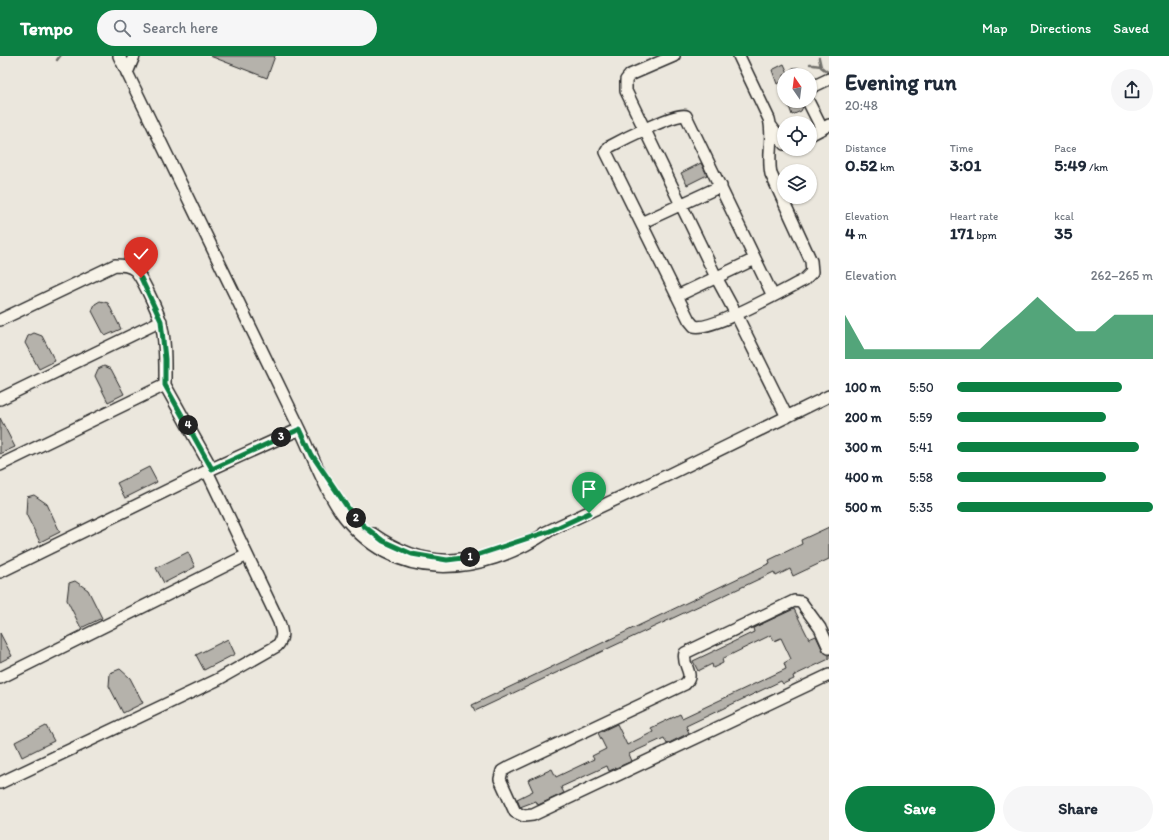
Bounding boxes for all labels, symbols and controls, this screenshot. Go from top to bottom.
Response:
search box [97,10,377,46]
text: Tempo [20,17,73,40]
icon: search [111,17,133,39]
text: Search here [143,19,218,37]
text: Map [982,20,1008,37]
text: Directions [1030,20,1091,37]
text: Saved [1113,20,1149,37]
north arrow [777,68,817,108]
map controls [777,68,817,204]
text: Evening run [845,69,957,96]
button: share [1111,69,1153,111]
text: 20:48 [845,98,878,113]
button: locate [777,116,817,156]
text: Distance [845,142,886,155]
text: Time [950,142,973,155]
text: Pace [1054,142,1076,155]
text: 0.52 [845,155,878,175]
text: 3:01 [950,155,981,175]
text: 5:49 [1054,155,1087,175]
text: km [878,161,895,174]
text: /km [1087,161,1108,174]
button: layers [777,164,817,204]
text: Elevation [845,210,889,223]
text: Heart rate [950,210,998,223]
text: kcal [1054,210,1074,223]
text: 4 [845,223,855,243]
text: 171 [950,223,974,243]
text: 35 [1054,223,1073,243]
text: m [855,229,867,242]
text: bpm [974,229,997,242]
pin [124,237,158,278]
icon: check [130,243,152,265]
text: Elevation [845,268,897,283]
text: 262–265 m [1091,268,1153,283]
text: 100 m [845,380,881,395]
text: 5:50 [909,380,934,395]
text: 200 m [845,410,882,425]
text: 5:59 [909,410,933,425]
pin: 4 [178,415,198,435]
text: 4 [185,418,191,431]
pin: 3 [271,427,291,447]
text: 3 [278,430,284,443]
text: 300 m [845,440,882,455]
text: 5:41 [909,440,933,455]
text: 400 m [845,470,883,485]
text: 5:58 [909,470,933,485]
pin [572,472,606,513]
icon: arrive [578,478,600,500]
text: 500 m [845,500,882,515]
text: 5:35 [909,500,933,515]
pin: 2 [346,508,366,528]
text: 2 [353,511,359,524]
pin: 1 [460,547,480,567]
text: 1 [467,550,473,563]
button: Save [845,786,995,832]
button: Share [1003,786,1153,832]

